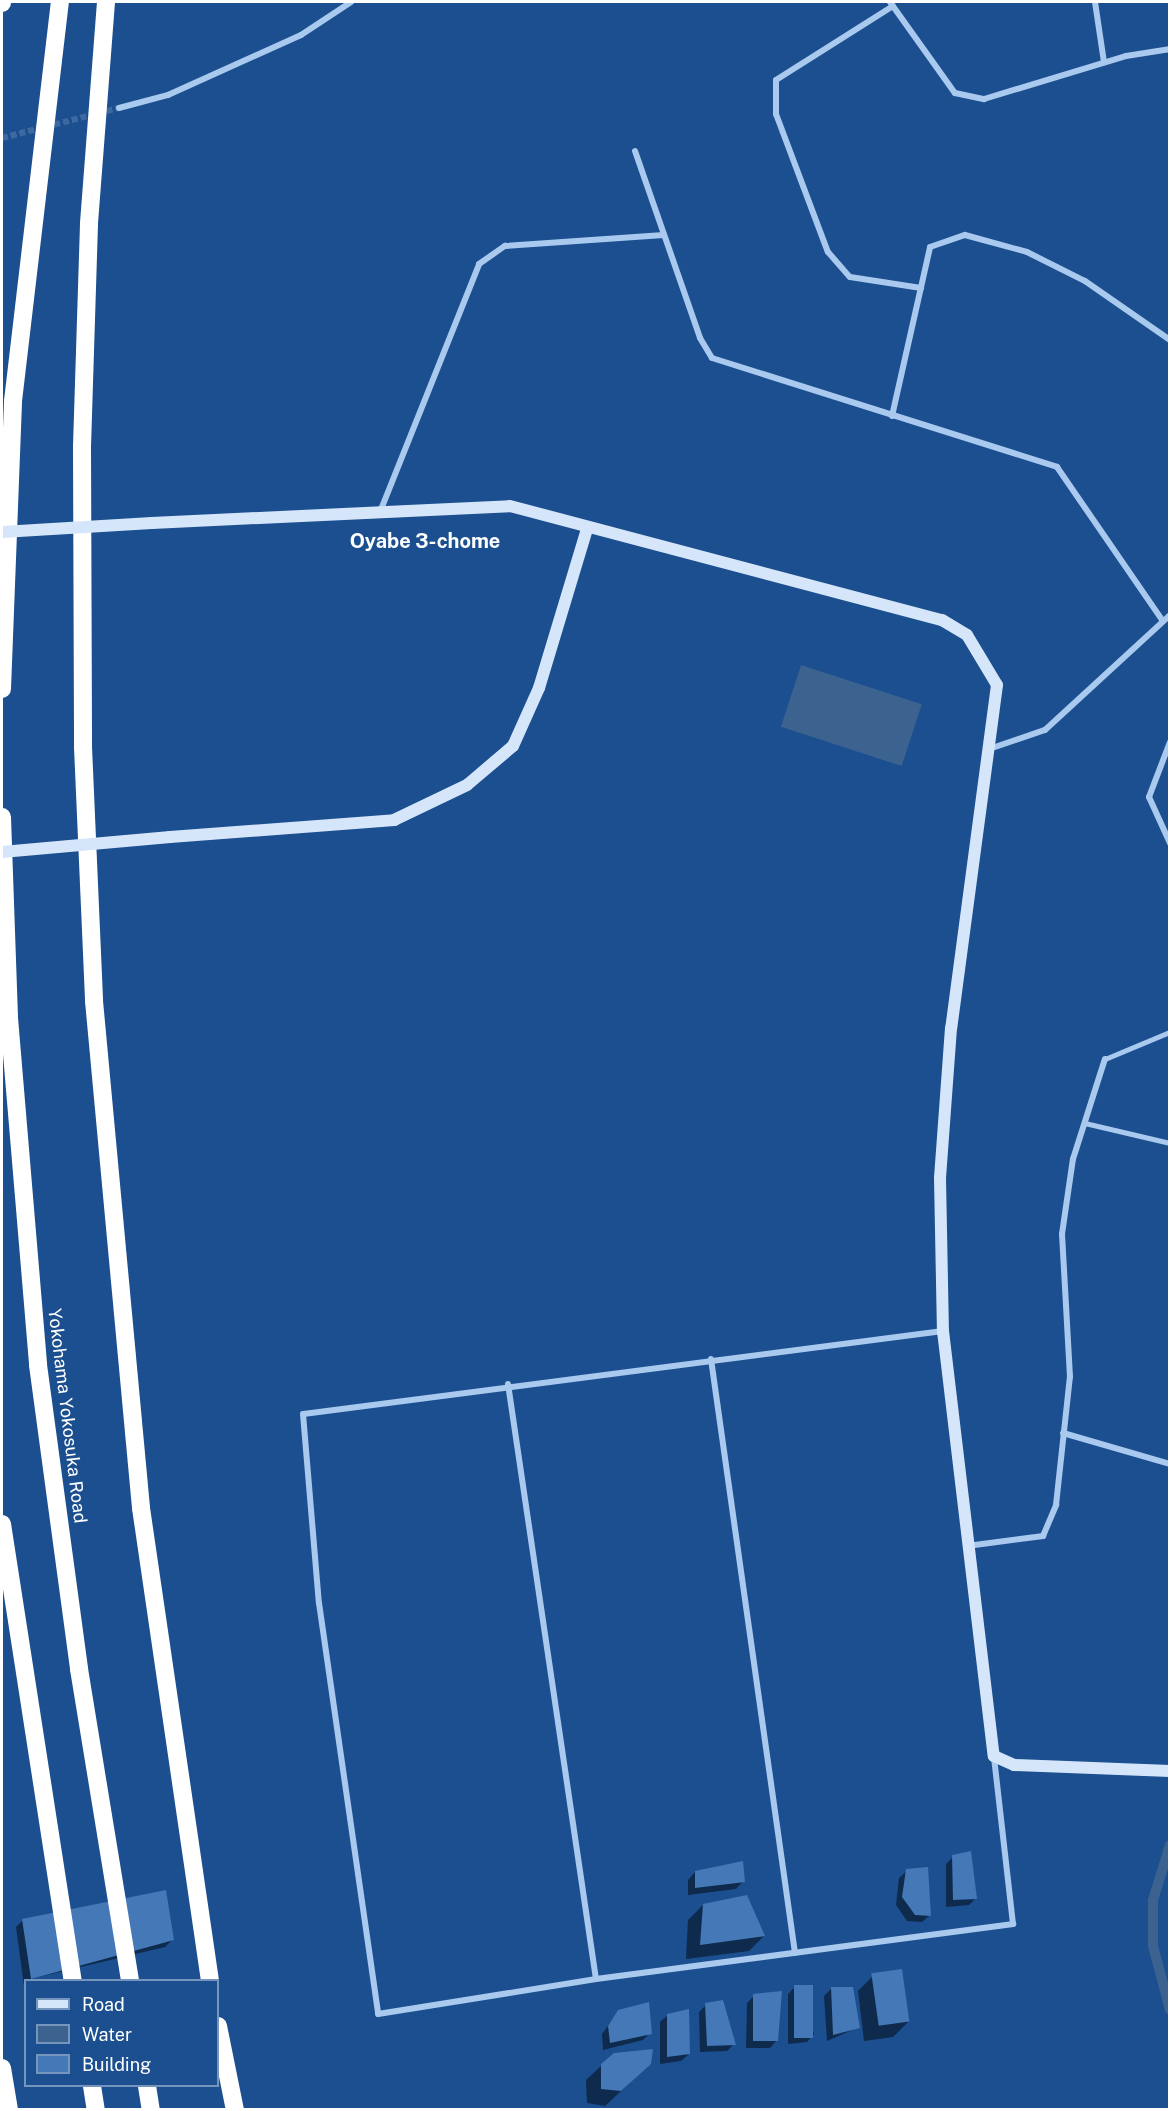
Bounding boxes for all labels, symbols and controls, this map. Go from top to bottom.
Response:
district label: Oyabe 3-chome [350,529,500,553]
street label: Yokohama Yokosuka Road [43,1307,91,1525]
legend [24,1979,219,2087]
text: Road [82,1994,125,2015]
text: Water [82,2024,132,2045]
text: Building [82,2054,151,2075]

